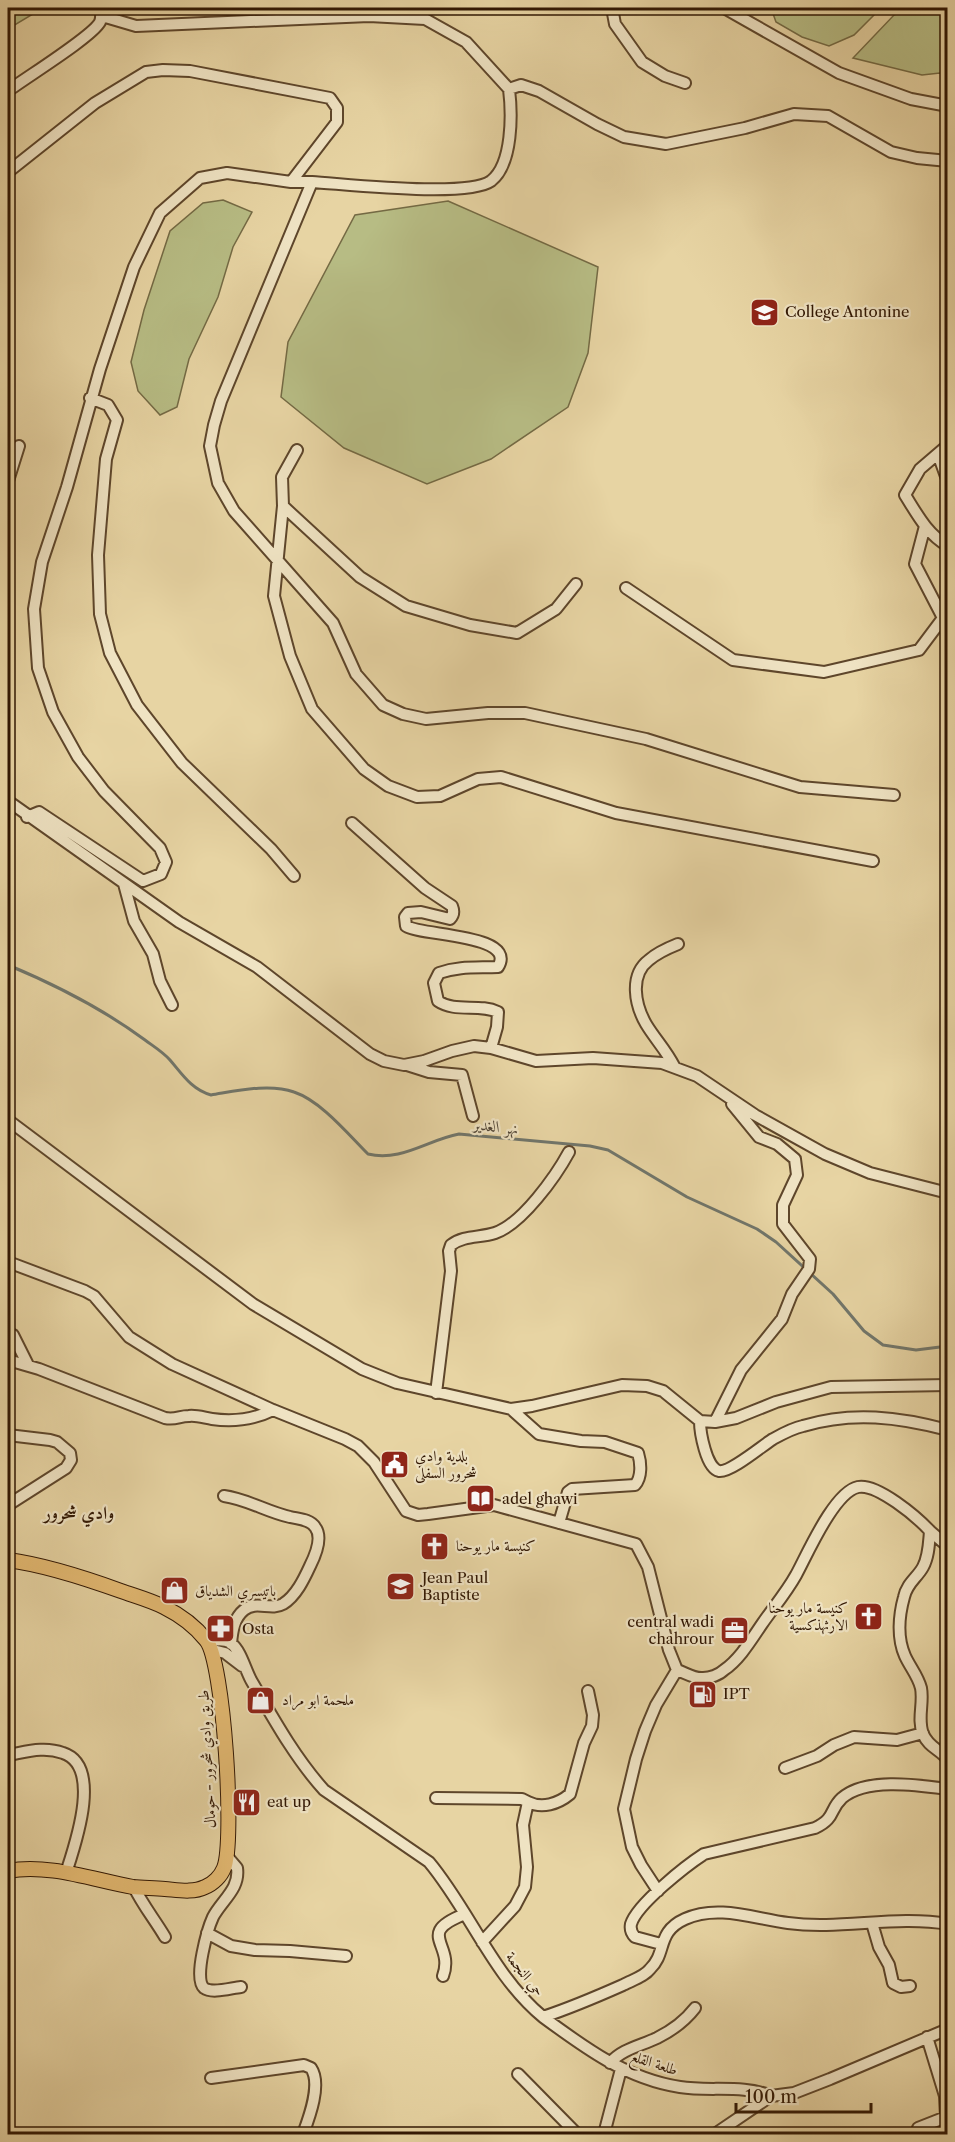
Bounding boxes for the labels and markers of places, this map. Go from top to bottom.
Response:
school or university icon: College Antonine [748,296,780,328]
place label: College Antonine [785,302,909,321]
place label: بلدية وادي شحرور السفلى [415,1446,477,1484]
public building icon: بلدية وادي شحرور السفلى [378,1449,410,1481]
library icon: adel ghawi [465,1483,497,1515]
place label: adel ghawi [502,1489,578,1508]
church icon: كنيسة مار يوحنا [419,1530,451,1562]
place label: كنيسة مار يوحنا [456,1536,536,1555]
place label: Jean Paul Baptiste [420,1568,489,1604]
school or university icon: Jean Paul Baptiste [385,1571,417,1603]
shop icon: باتيسري الشدياق [158,1575,190,1607]
place label: باتيسري الشدياق [195,1581,276,1603]
place label: كنيسة مار يوحنا الارثهذكسية [768,1598,848,1635]
church icon: كنيسة مار يوحنا الارثهذكسية [853,1601,885,1633]
place label: central wadi chahrour [627,1612,715,1648]
pharmacy icon: Osta [205,1613,237,1645]
office icon: central wadi chahrour [719,1615,751,1647]
place label: Osta [242,1619,274,1638]
fuel station icon: IPT [686,1678,718,1710]
shop icon: ملحمة ابو مراد [245,1684,277,1716]
place label: IPT [723,1684,751,1703]
place label: ملحمة ابو مراد [282,1690,354,1711]
restaurant icon: eat up [230,1786,262,1818]
place label: eat up [267,1792,311,1811]

